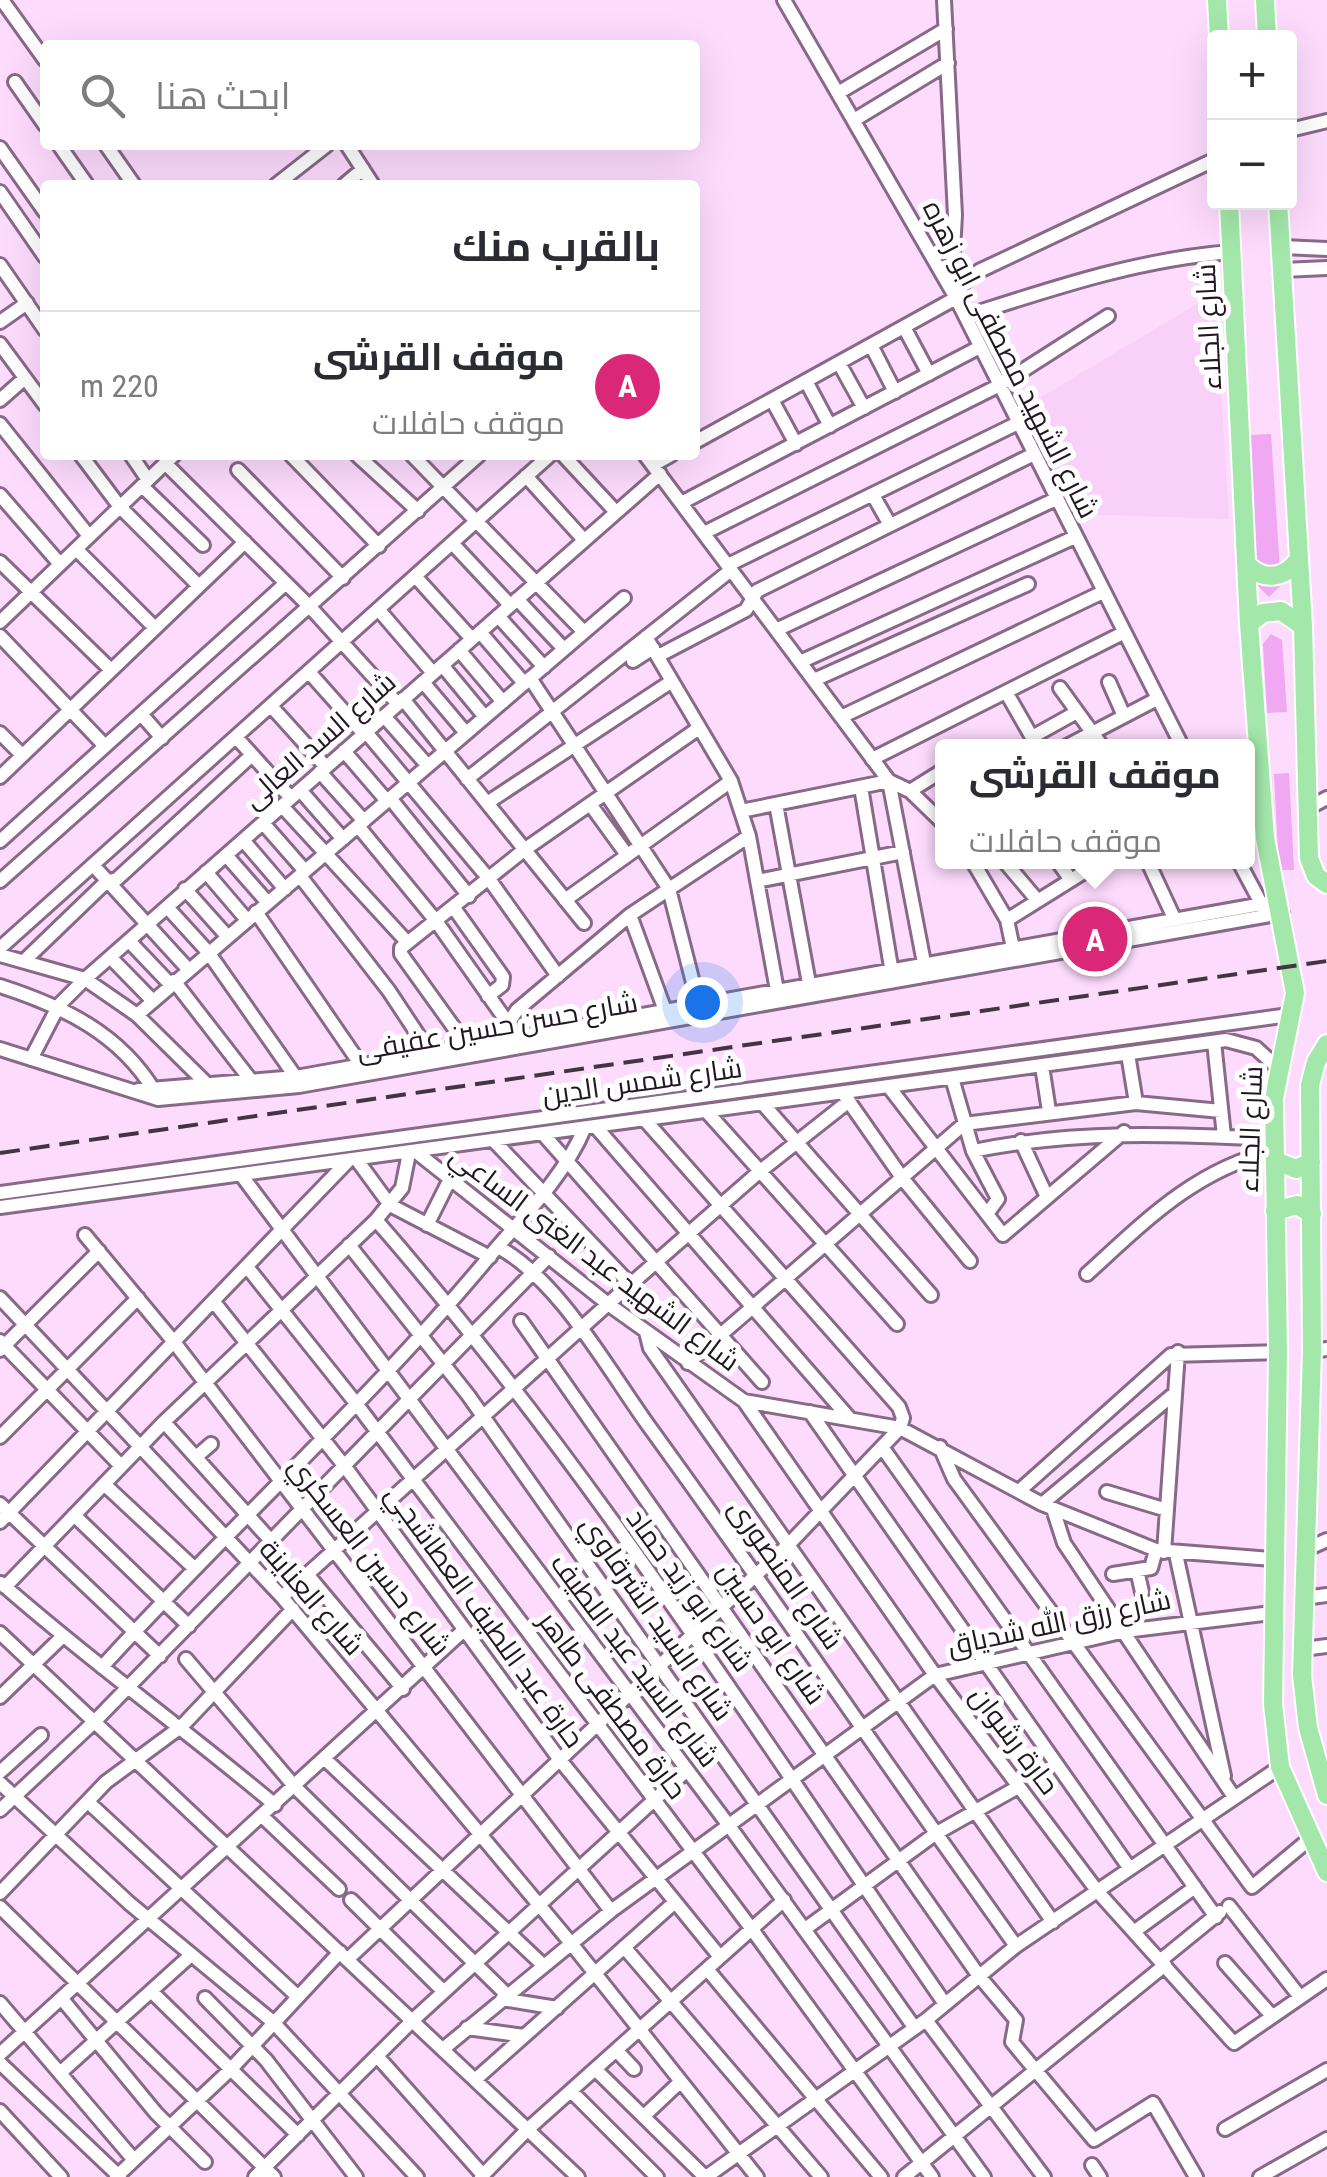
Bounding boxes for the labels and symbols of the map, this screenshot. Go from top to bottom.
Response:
street label: شارع الشهيد مصطفى ابو زهره [914,195,1105,524]
street label: شارع الجلاء [1189,263,1230,391]
street label: شارع السد العالى [236,665,404,817]
pin: A [1062,902,1128,976]
your location [677,977,728,1028]
street label: شارع حسن حسين عفيفى [354,985,641,1069]
street label: شارع شمس الدين [540,1051,744,1114]
street label: شارع الجلاء [1232,1065,1271,1193]
street label: شارع الشهيد عبد الغنى الساعي [440,1139,746,1382]
street label: شارع حسين العسكري [278,1450,458,1666]
street label: حارة عبد اللطيف العطاشجي [374,1479,591,1757]
street label: شارع المنصورى [720,1493,849,1657]
street label: شارع ابو زيد حماد [618,1503,760,1679]
street label: شارع السيد الشرقاوي [569,1510,740,1730]
street label: شارع العناينة [251,1533,371,1663]
street label: شارع السيد عبد اللطيف [542,1547,726,1775]
street label: شارع ابو حسين [709,1556,833,1712]
street label: شارع رزق الله شدياق [944,1581,1174,1664]
street label: حارة مصطفى طاهر [530,1604,694,1805]
street label: حارة رشوان [963,1680,1066,1801]

